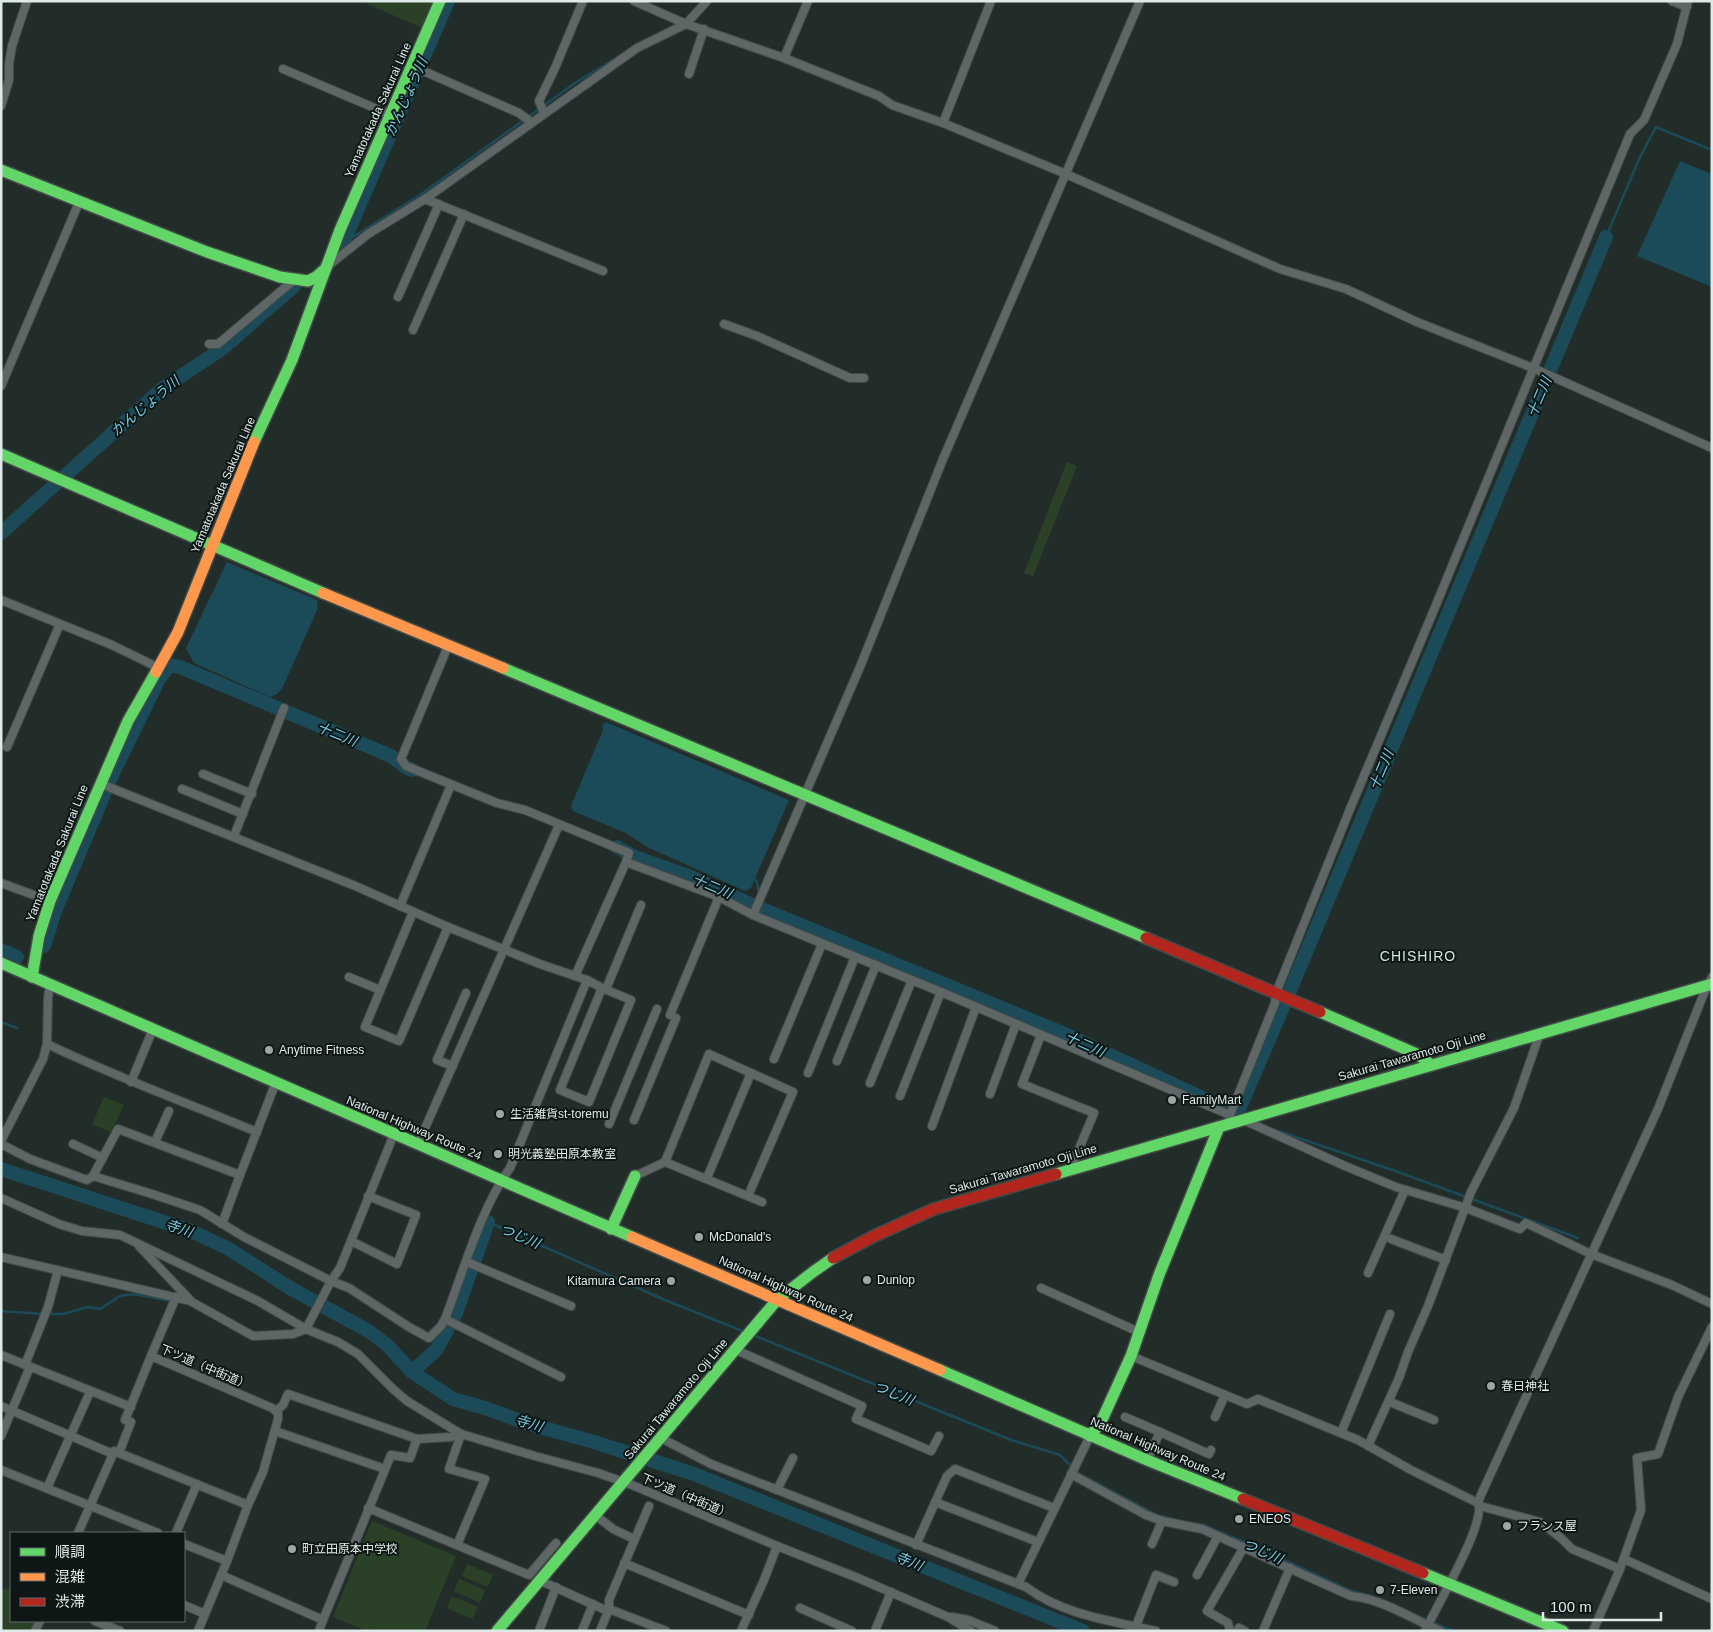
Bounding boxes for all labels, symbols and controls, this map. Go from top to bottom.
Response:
street label: Yamatotakada Sakurai Line [342,40,414,180]
water label: かんじょう川 [382,54,431,139]
water label: かんじょう川 [108,372,184,439]
water label: 十二川 [1523,373,1555,419]
street label: Yamatotakada Sakurai Line [188,415,258,555]
water label: 十二川 [315,719,361,750]
water label: 十二川 [1365,746,1397,792]
street label: Yamatotakada Sakurai Line [23,782,91,924]
water label: 十二川 [690,870,736,902]
district label: CHISHIRO [1380,948,1456,964]
water label: 十二川 [1063,1028,1109,1061]
street label: Sakurai Tawaramoto Oji Line [1336,1028,1488,1084]
place label: Anytime Fitness [279,1043,364,1057]
marker: Anytime Fitness [263,1044,275,1056]
street label: National Highway Route 24 [344,1093,484,1163]
place label: FamilyMart [1182,1093,1242,1107]
marker: FamilyMart [1166,1094,1178,1106]
place label: 生活雑貨st-toremu [510,1107,609,1121]
marker: 生活雑貨st-toremu [494,1108,506,1120]
street label: Sakurai Tawaramoto Oji Line [947,1141,1099,1197]
place label: 明光義塾田原本教室 [508,1147,616,1161]
marker: 明光義塾田原本教室 [492,1148,504,1160]
water label: 寺川 [163,1216,197,1241]
water label: つじ川 [498,1220,544,1252]
place label: McDonald's [709,1230,771,1244]
marker: McDonald's [693,1231,705,1243]
street label: National Highway Route 24 [717,1253,856,1325]
place label: Dunlop [877,1273,915,1287]
place label: Kitamura Camera [567,1274,661,1288]
marker: Dunlop [861,1274,873,1286]
marker: Kitamura Camera [665,1275,677,1287]
street label: Sakurai Tawaramoto Oji Line [621,1336,731,1462]
street label: 下ツ道（中街道） [158,1342,252,1392]
water label: つじ川 [872,1378,918,1409]
place label: 春日神社 [1501,1379,1549,1393]
marker: 春日神社 [1485,1380,1497,1392]
water label: 寺川 [513,1411,547,1435]
street label: National Highway Route 24 [1088,1414,1228,1484]
street label: 下ツ道（中街道） [639,1471,733,1521]
place label: ENEOS [1249,1512,1291,1526]
marker: ENEOS [1233,1513,1245,1525]
place label: フランス屋 [1517,1519,1577,1533]
marker: フランス屋 [1501,1520,1513,1532]
legend [10,1532,185,1622]
water label: つじ川 [1241,1535,1287,1568]
place label: 町立田原本中学校 [302,1542,398,1556]
text: 順調 [55,1543,85,1560]
marker: 町立田原本中学校 [286,1543,298,1555]
water label: 寺川 [893,1548,927,1574]
text: 混雑 [55,1568,85,1585]
place label: 7-Eleven [1390,1583,1437,1597]
marker: 7-Eleven [1374,1584,1386,1596]
scale bar [1543,1590,1660,1622]
text: 渋滞 [55,1593,85,1610]
text: 100 m [1550,1598,1592,1615]

